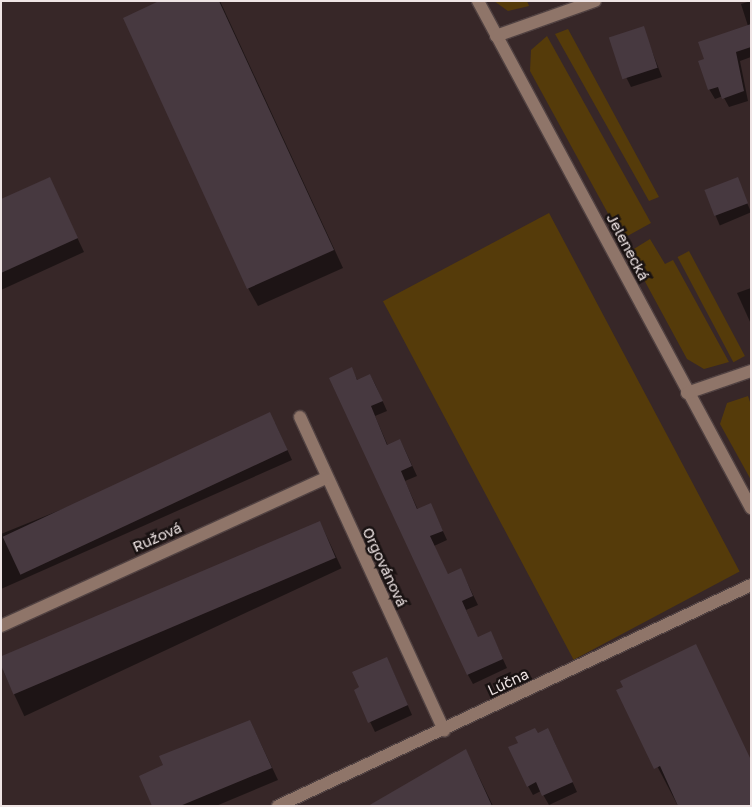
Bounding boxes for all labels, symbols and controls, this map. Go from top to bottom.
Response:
street label: Jelenecká [603,210,653,284]
street label: Ružová [130,518,184,556]
street label: Orgovánová [359,524,411,610]
street label: Lúčna [485,665,531,699]

